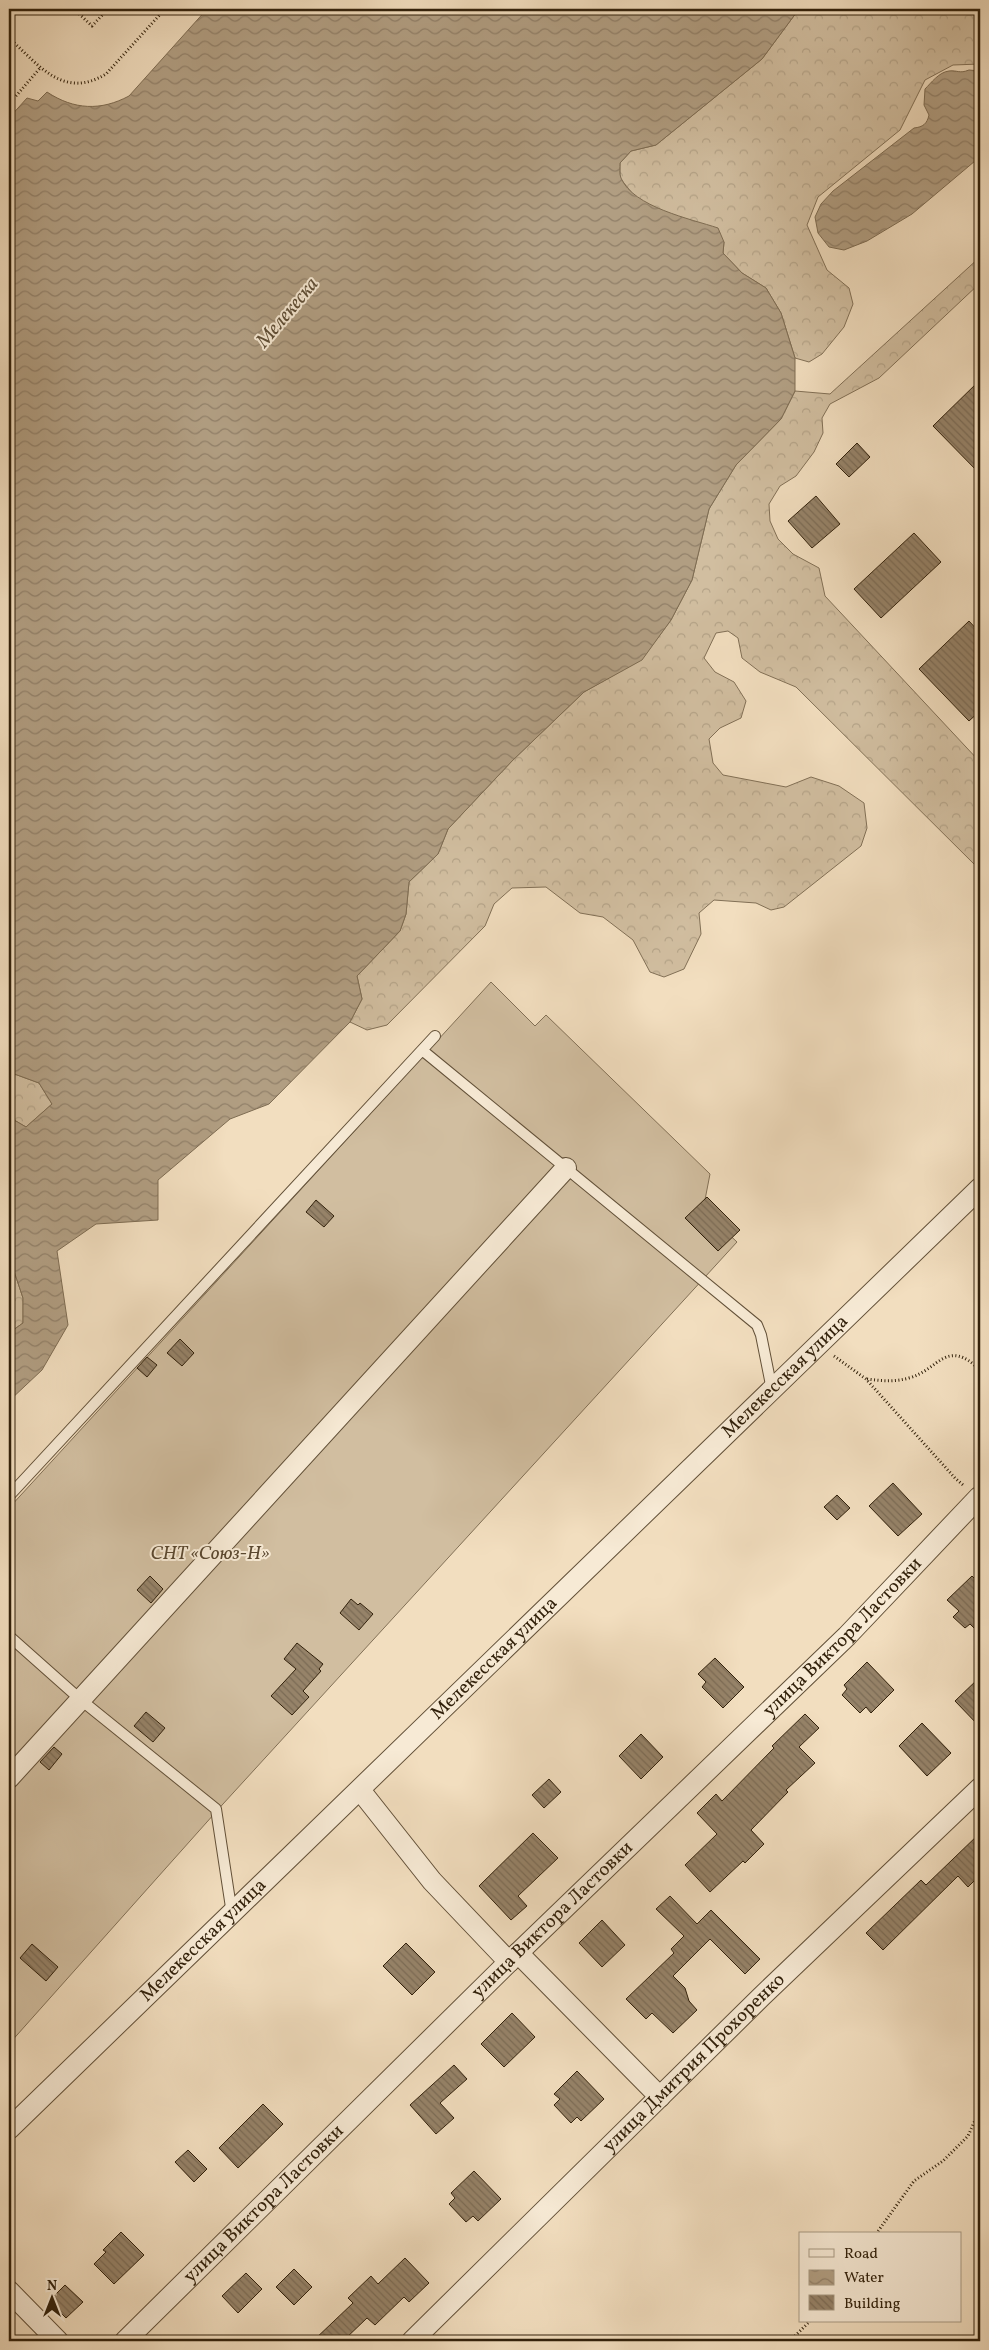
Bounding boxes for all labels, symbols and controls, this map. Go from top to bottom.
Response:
water label: Мелекеска [250,272,326,355]
street label: Мелекесская улица [716,1309,854,1444]
park label: СНТ «Союз-Н» [150,1541,270,1567]
street label: улица Виктора Ластовки [757,1552,928,1723]
street label: Мелекесская улица [425,1591,564,1726]
street label: улица Виктора Ластовки [466,1836,639,2005]
street label: Мелекесская улица [135,1873,273,2008]
street label: улица Дмитрия Прохоренко [597,1967,791,2159]
street label: улица Виктора Ластовки [178,2119,350,2289]
legend [799,2232,962,2322]
text: Road [844,2244,878,2265]
text: Water [844,2268,884,2289]
north arrow [28,2272,78,2322]
text: N [47,2277,57,2296]
text: Building [844,2294,901,2315]

